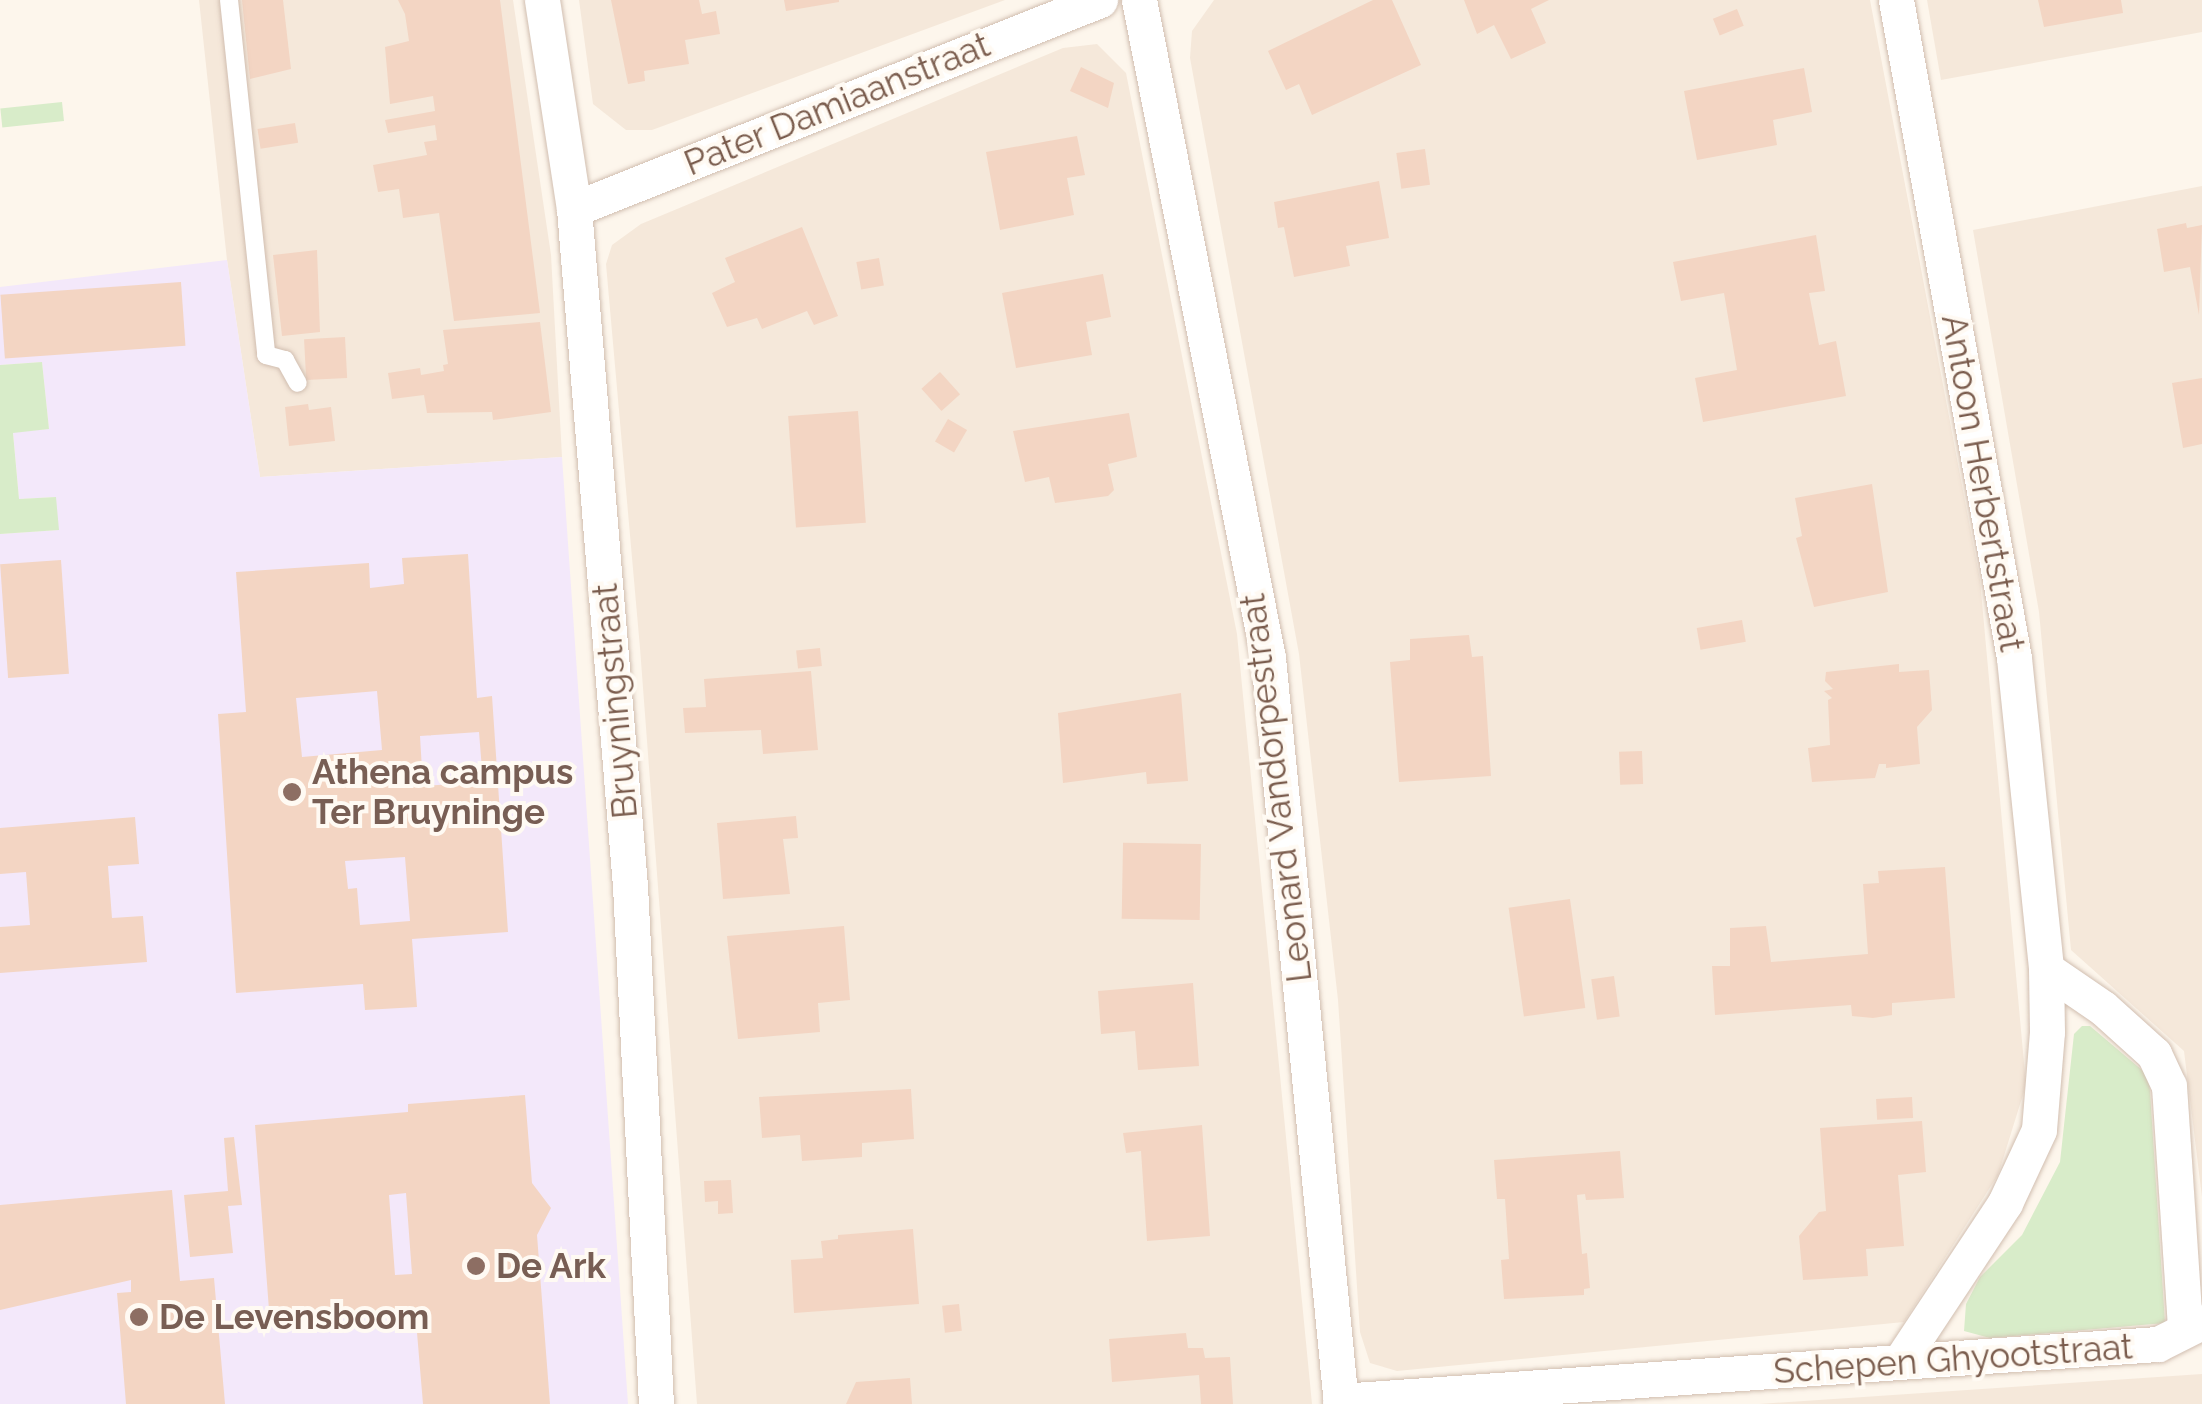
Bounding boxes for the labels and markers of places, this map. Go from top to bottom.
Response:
place label: Athena campus Ter Bruyninge [312,751,573,833]
marker: Athena campus Ter Bruyninge [281,781,303,803]
place label: De Ark [496,1245,607,1287]
marker: De Ark [465,1255,487,1277]
place label: De Levensboom [159,1296,429,1338]
marker: De Levensboom [128,1306,150,1328]

